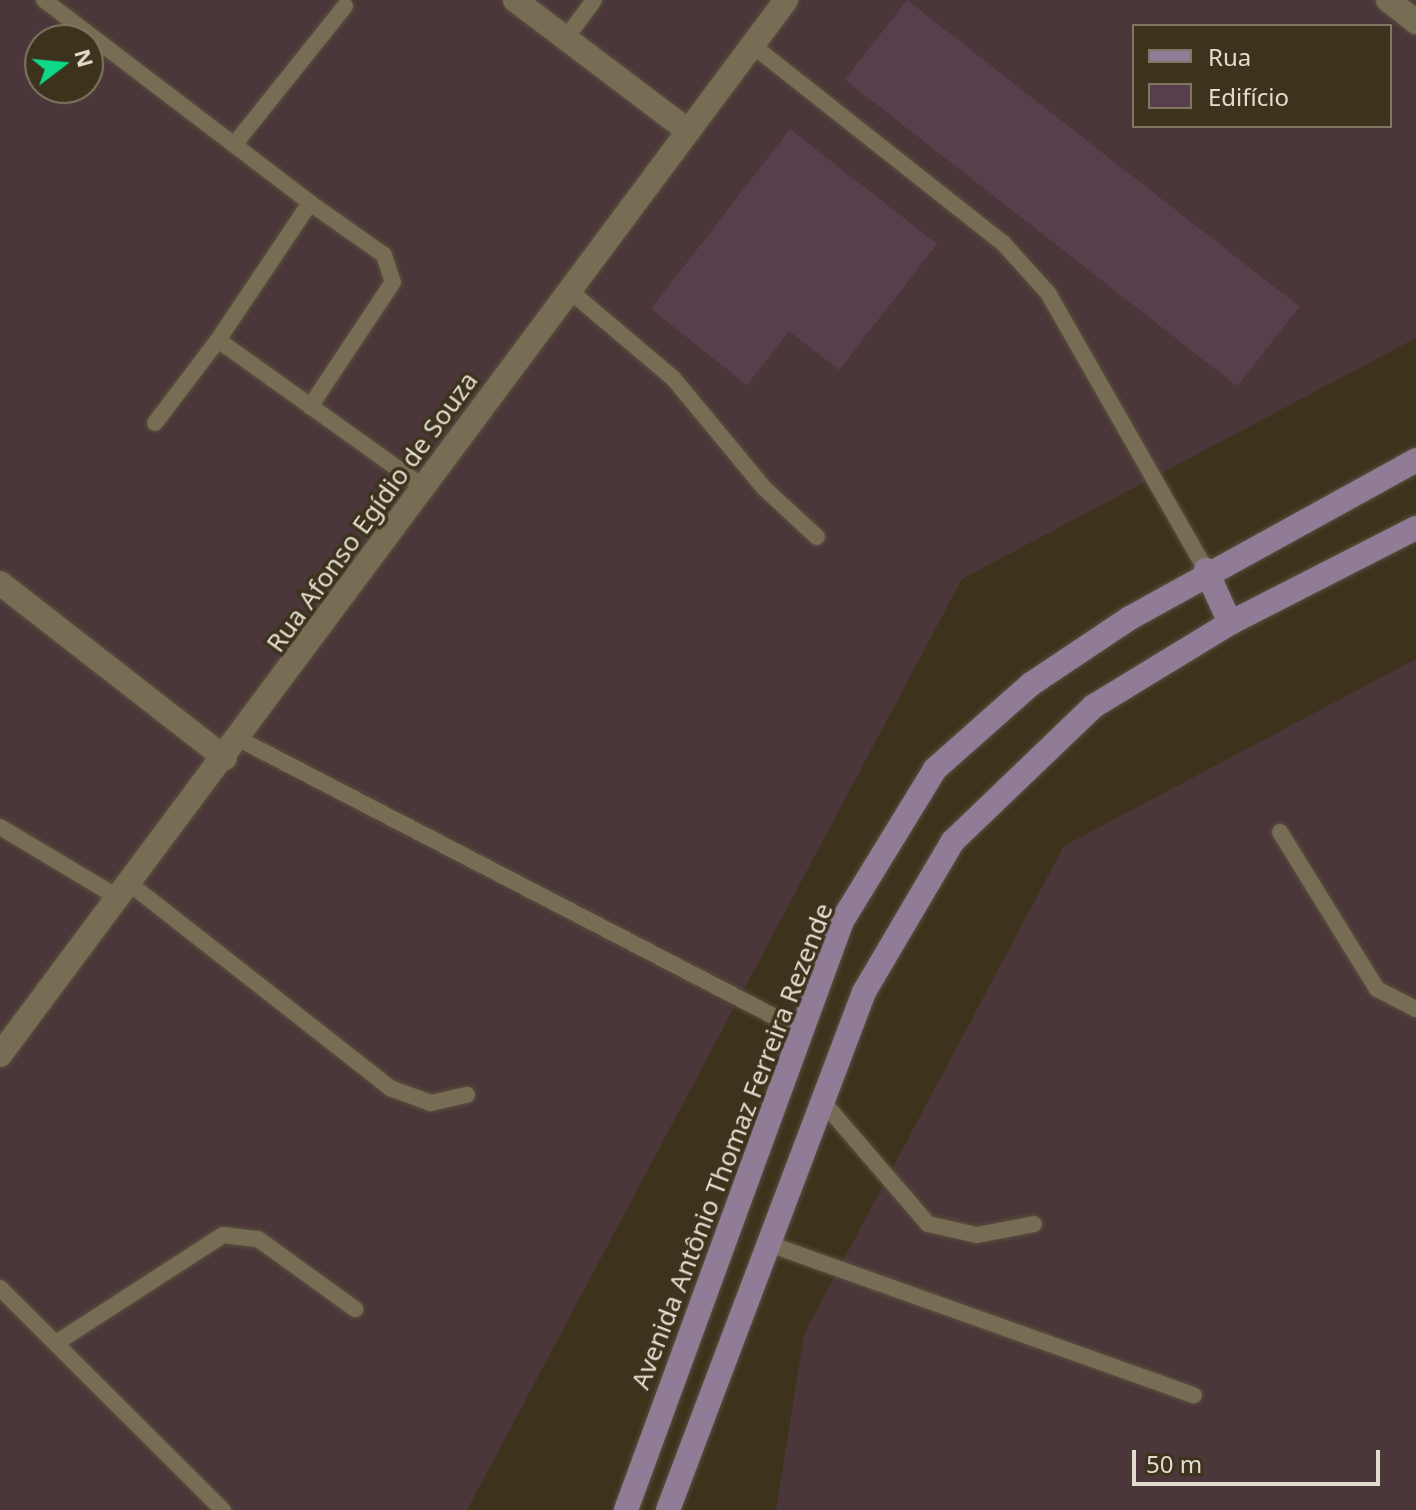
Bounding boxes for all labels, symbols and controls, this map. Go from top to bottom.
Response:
north arrow [24,24,104,104]
legend [1132,24,1392,128]
text: Rua [1208,40,1251,73]
text: N [68,45,102,71]
text: Edifício [1208,80,1289,113]
street label: Rua Afonso Egídio de Souza [260,366,484,658]
street label: Avenida Antônio Thomaz Ferreira Rezende [625,899,839,1393]
scale bar [1136,1434,1384,1484]
text: 50 m [1146,1447,1202,1480]

